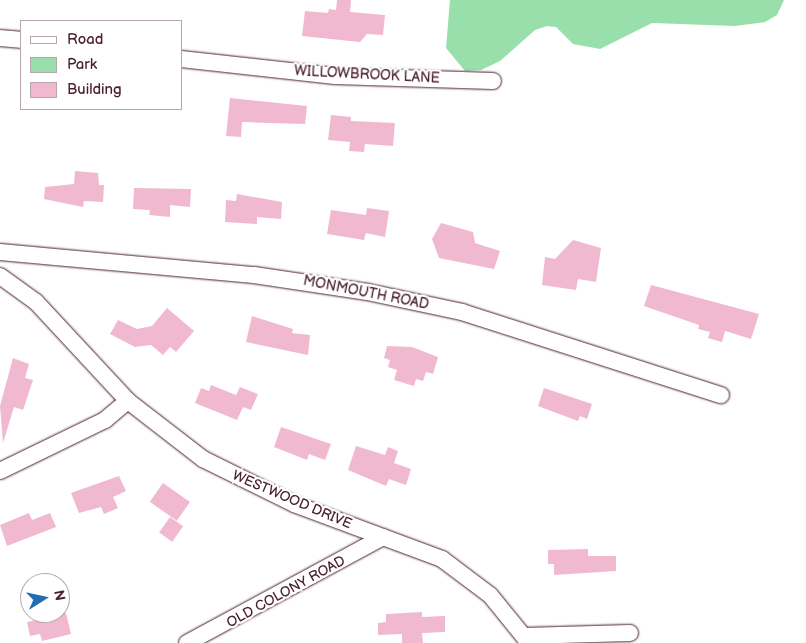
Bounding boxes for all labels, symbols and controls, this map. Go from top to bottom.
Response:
legend [20,20,182,110]
text: Road [67,30,103,49]
text: Park [67,55,97,74]
street label: WILLOWBROOK LANE [294,63,440,87]
text: Building [67,80,122,99]
street label: MONMOUTH ROAD [302,273,430,313]
street label: WESTWOOD DRIVE [230,467,354,533]
street label: OLD COLONY ROAD [224,552,348,632]
north arrow [20,573,70,623]
text: N [50,589,69,602]

